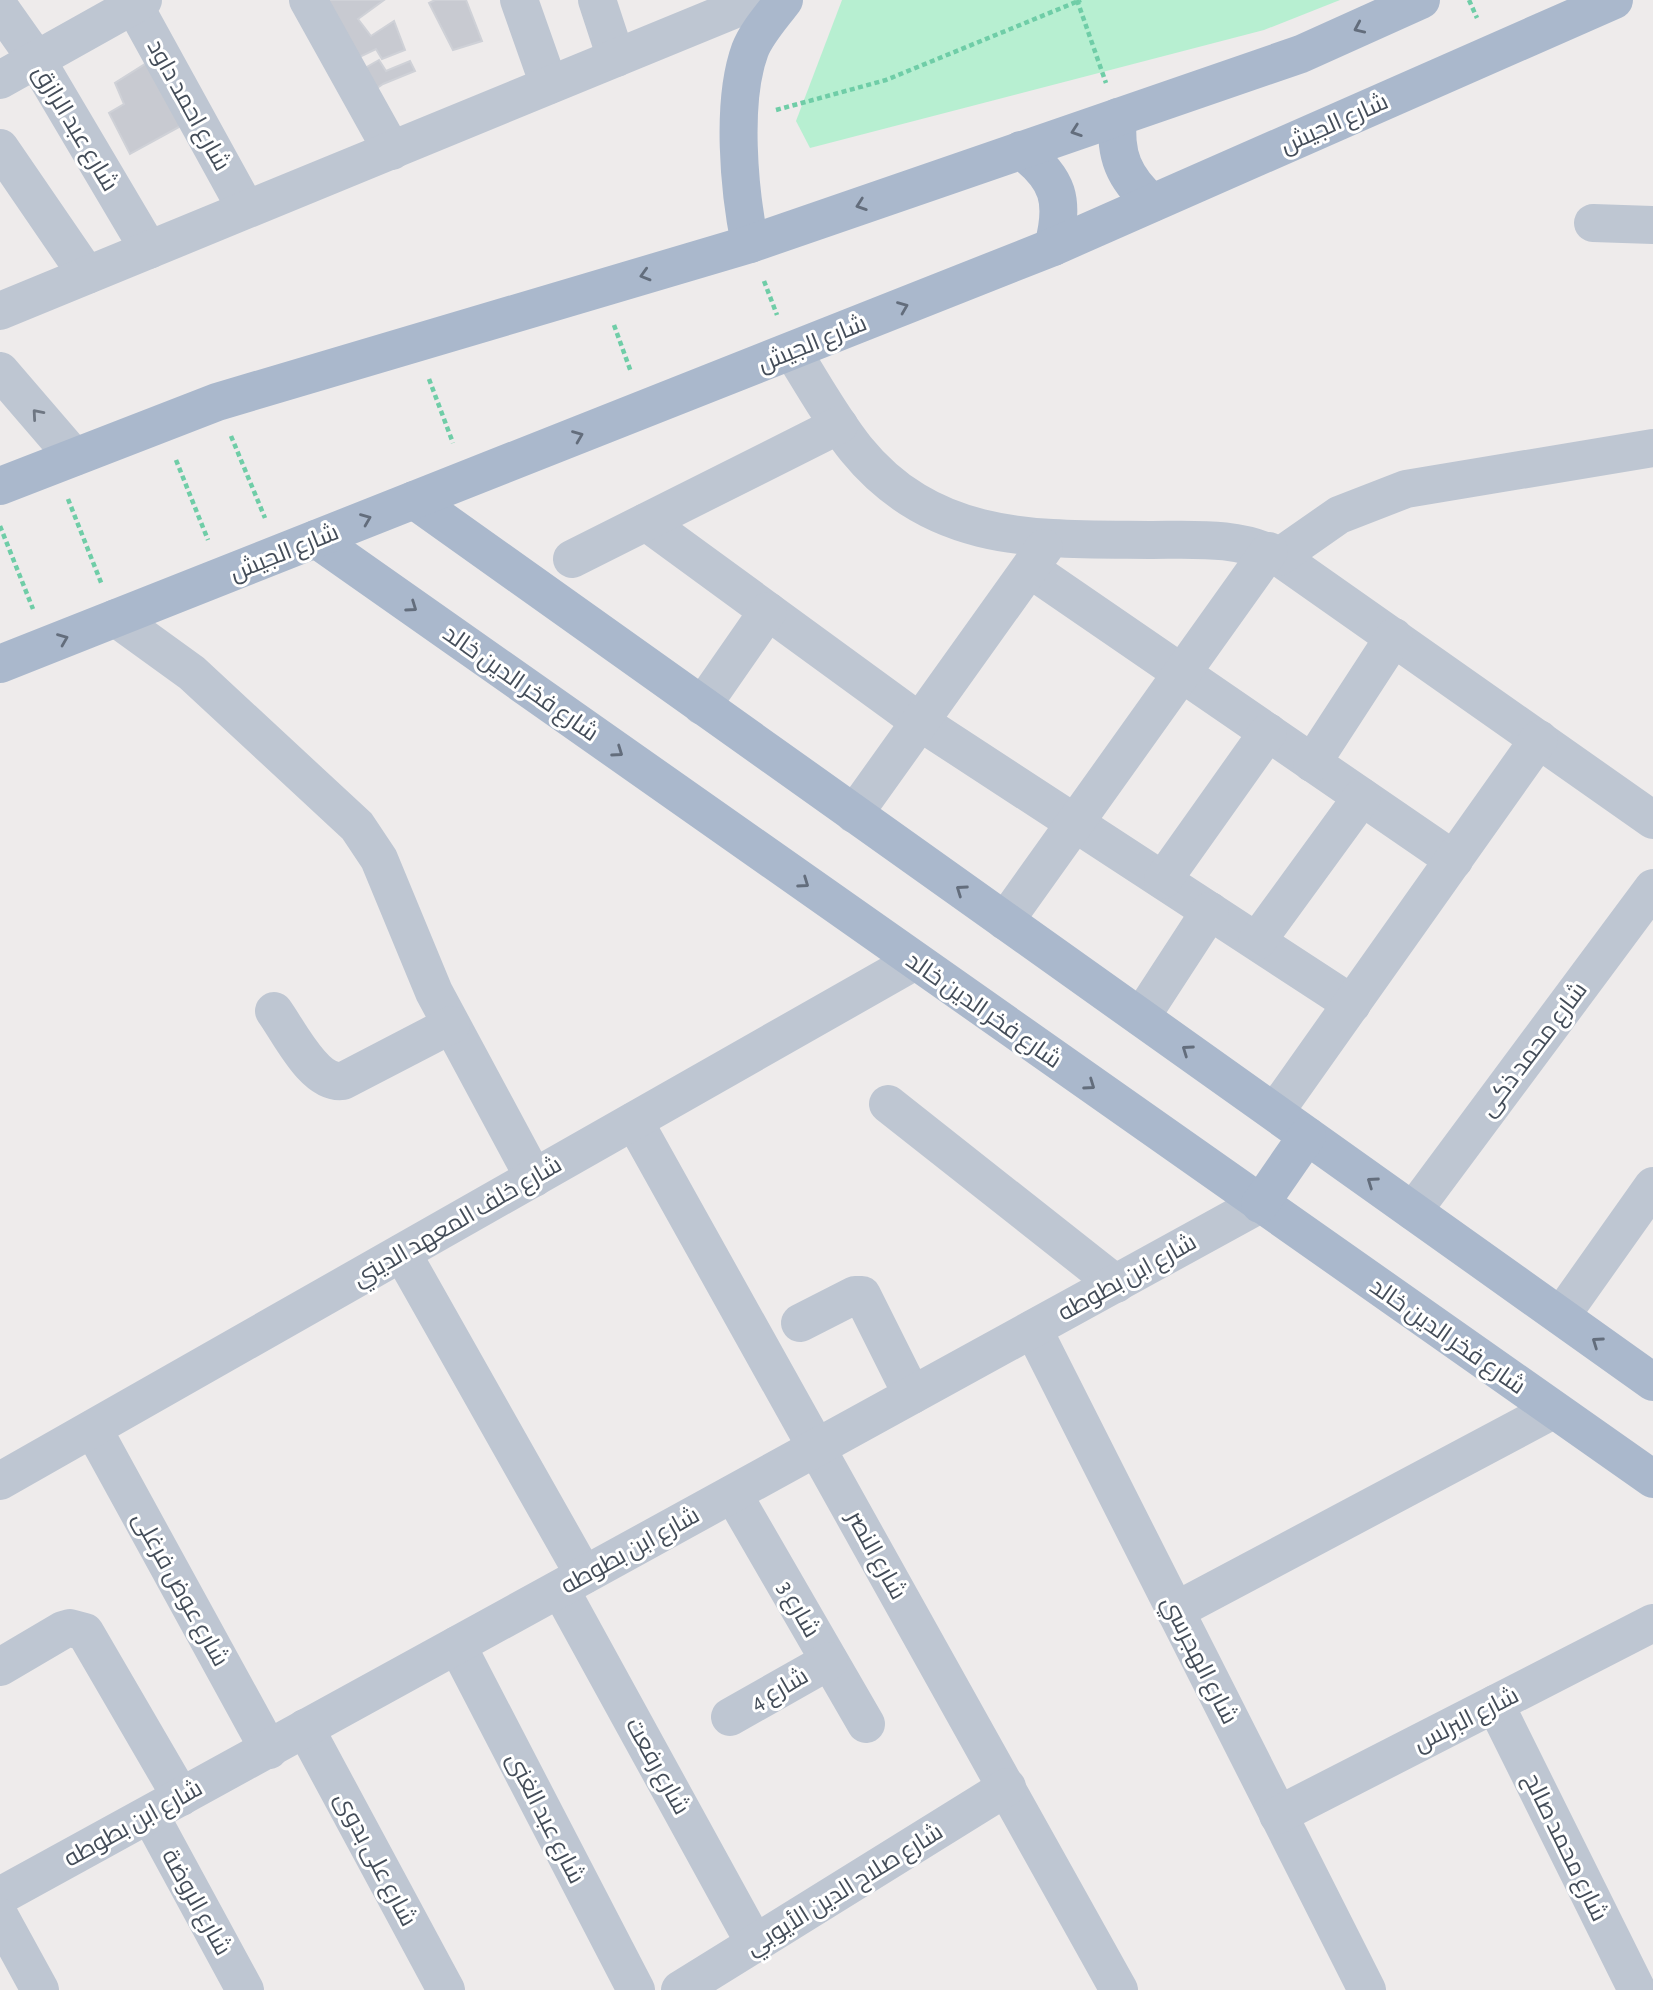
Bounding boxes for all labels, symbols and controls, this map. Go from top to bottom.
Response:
one-way arrow [1353,20,1366,34]
street label: شارع احمد داود [140,35,235,177]
street label: شارع عبد الرازق [26,61,123,197]
street label: شارع الجيش [1277,89,1393,161]
one-way arrow [1071,123,1083,137]
one-way arrow [856,197,868,211]
one-way arrow [639,266,651,281]
one-way arrow [896,301,908,315]
street label: شارع الجيش [754,310,871,379]
one-way arrow [33,409,45,422]
one-way arrow [571,430,583,444]
one-way arrow [359,514,371,528]
street label: شارع الجيش [226,519,343,588]
one-way arrow [404,599,417,611]
street label: شارع فخر الدين خالد [437,621,603,749]
one-way arrow [57,634,69,648]
one-way arrow [610,744,623,756]
one-way arrow [796,875,809,887]
one-way arrow [956,886,969,898]
street label: شارع فخر الدين خالد [900,948,1066,1076]
street label: شارع محمد ذكى [1475,977,1594,1123]
one-way arrow [1182,1045,1195,1058]
one-way arrow [1082,1077,1095,1089]
street label: شارع خلف المعهد الديني [349,1151,569,1297]
one-way arrow [1367,1178,1380,1190]
street label: شارع ابن بطوطه [1054,1229,1202,1328]
street label: شارع فخر الدين خالد [1364,1274,1530,1402]
one-way arrow [1592,1338,1605,1350]
street label: شارع ابن بطوطه [557,1502,705,1601]
street label: شارع النصر [838,1505,911,1605]
street label: شارع عوض فرغلى [125,1508,233,1672]
street label: شارع 3 [770,1577,824,1643]
street label: شارع الهجرسي [1152,1592,1242,1730]
street label: شارع 4 [746,1663,814,1718]
street label: شارع البرلس [1410,1682,1524,1759]
street label: شارع رفعت [618,1714,694,1820]
street label: شارع عبد الغنى [499,1749,589,1889]
street label: شارع محمد صالح [1516,1769,1612,1927]
street label: شارع ابن بطوطه [60,1775,208,1874]
street label: شارع على بدوى [327,1788,421,1932]
street label: شارع صلاح الدين الأيوبي [741,1818,950,1965]
street label: شارع الروضة [155,1845,236,1961]

